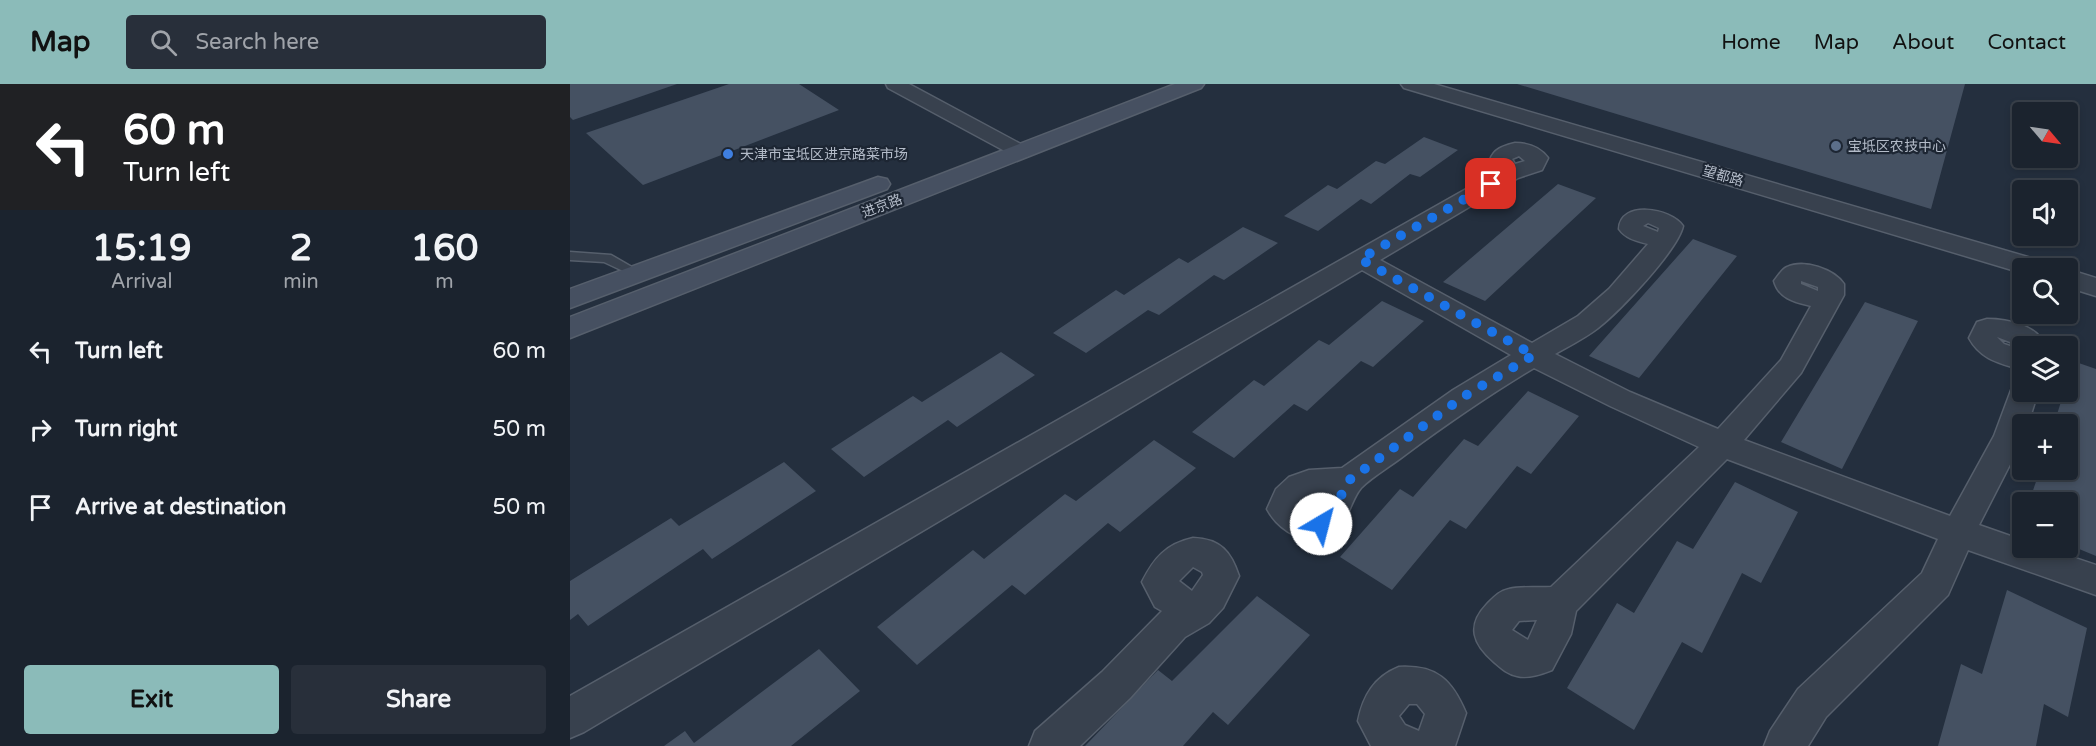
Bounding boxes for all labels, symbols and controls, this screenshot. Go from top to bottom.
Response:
search box [126,15,546,69]
text: Map [30,25,90,59]
icon: search [147,26,180,59]
text: Search here [195,29,319,55]
text: Home [1721,30,1781,55]
text: Map [1814,30,1859,55]
text: About [1892,30,1954,55]
text: Contact [1987,30,2066,55]
north arrow [2012,102,2078,168]
map controls [2012,102,2078,558]
text: 60 m [123,105,225,156]
icon: left [24,108,102,186]
place label: 宝坻区农技中心 [1848,138,1946,155]
marker: 宝坻区农技中心 [1829,139,1843,153]
place label: 天津市宝坻区进京路菜市场 [740,146,908,163]
marker: 天津市宝坻区进京路菜市场 [721,147,735,161]
text: Turn left [123,156,230,189]
pin [1465,158,1516,209]
street label: 望都路 [1700,162,1746,190]
icon: arrive [1474,167,1507,200]
button: sound [2012,180,2078,246]
street label: 进京路 [859,191,905,221]
text: 15:19 [92,227,192,270]
text: 2 [290,227,312,270]
text: 160 [410,227,478,270]
button: search [2012,258,2078,324]
text: Arrival [111,270,173,294]
text: min [283,270,319,294]
text: m [435,270,454,294]
icon: left [24,335,57,368]
button: layers [2012,336,2078,402]
text: Turn left [75,338,163,364]
text: 60 m [492,338,546,364]
icon: right [24,413,57,446]
button: + [2012,414,2078,480]
text: Turn right [75,416,177,442]
text: 50 m [492,416,546,442]
icon: arrive [24,491,57,524]
position arrow [1289,492,1353,556]
button: − [2012,492,2078,558]
text: Arrive at destination [75,494,286,520]
text: 50 m [492,494,546,520]
button: Exit [24,665,279,734]
button: Share [291,665,546,734]

